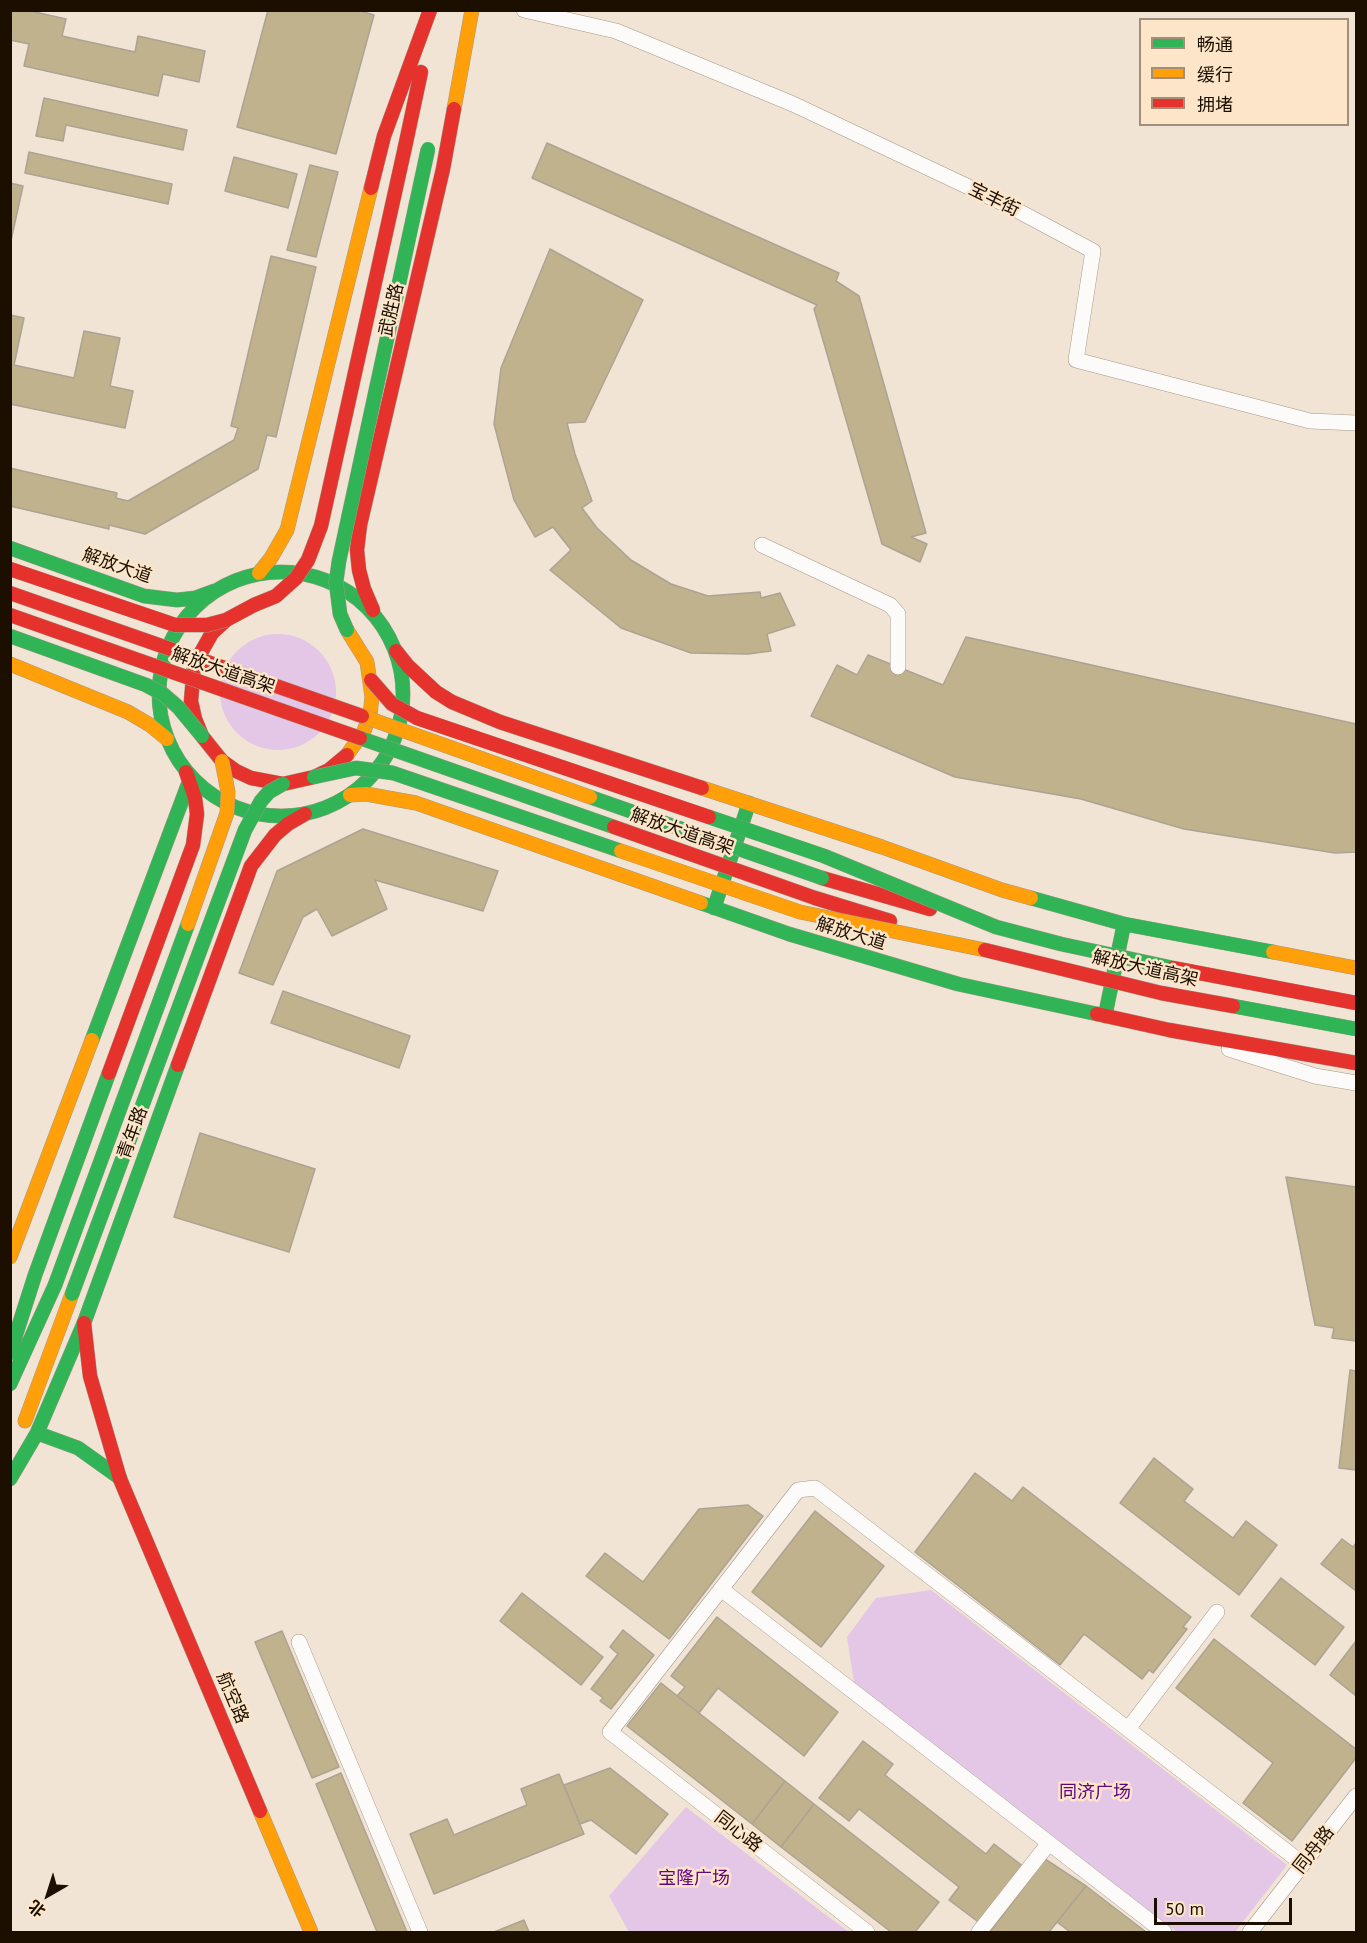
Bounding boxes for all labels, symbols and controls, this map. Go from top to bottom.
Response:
legend [1139,18,1349,126]
text: 畅通 [1197,33,1233,56]
text: 缓行 [1197,63,1233,86]
text: 拥堵 [1197,93,1233,116]
street label: 宝丰街 [965,178,1023,222]
street label: 武胜路 [375,281,409,339]
street label: 解放大道 [79,544,155,588]
street label: 解放大道高架 [168,643,278,699]
street label: 解放大道高架 [627,804,737,860]
street label: 解放大道 [813,913,889,955]
street label: 解放大道高架 [1090,946,1200,992]
street label: 青年路 [114,1104,152,1162]
street label: 航空路 [212,1669,252,1727]
park label: 同济广场 [1059,1782,1131,1804]
street label: 同心路 [710,1807,766,1857]
street label: 同舟路 [1289,1822,1339,1878]
north arrow [18,1865,78,1925]
park label: 宝隆广场 [658,1868,730,1890]
scale bar [1157,1886,1295,1924]
text: 北 [24,1896,49,1922]
text: 50 m [1165,1897,1204,1920]

